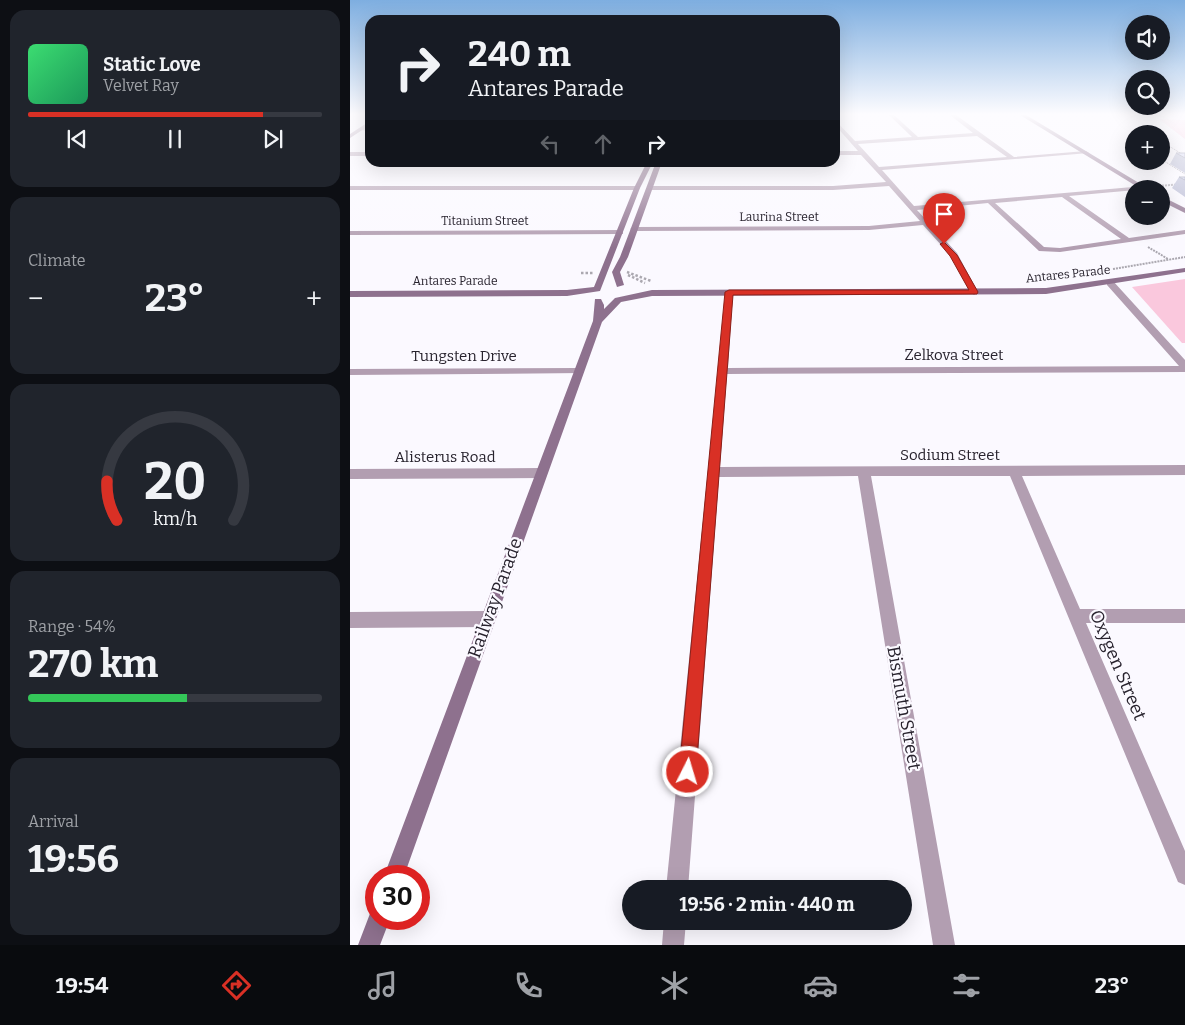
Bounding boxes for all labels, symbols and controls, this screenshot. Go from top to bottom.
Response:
map controls [1125,15,1170,225]
button: sound [1125,15,1170,60]
text: 240 m [468,33,571,75]
icon: right [385,35,450,100]
text: Static Love [103,53,201,76]
button: search [1125,70,1170,115]
text: Antares Parade [468,75,624,102]
text: Velvet Ray [103,76,179,95]
icon: previous [63,125,91,153]
icon: pause [161,125,189,153]
icon: next [259,125,287,153]
button: + [1125,125,1170,170]
icon: left [536,130,564,158]
icon: ahead [589,130,617,158]
icon: right [642,130,670,158]
button: − [1125,180,1170,225]
pin [923,193,965,244]
icon: arrive [930,200,958,228]
street label: Laurina Street [739,210,819,224]
street label: Titanium Street [441,214,529,228]
text: Climate [28,251,86,270]
street label: Antares Parade [1025,263,1111,285]
street label: Antares Parade [413,274,497,288]
text: 23° [145,275,205,321]
text: − [28,282,43,315]
text: + [306,282,322,315]
street label: Zelkova Street [904,346,1004,364]
street label: Tungsten Drive [411,347,517,365]
street label: Sodium Street [900,446,1000,464]
street label: Alisterus Road [394,448,496,466]
text: 20 [144,450,206,513]
text: km/h [153,508,197,530]
street label: Railway Parade [463,535,527,661]
street label: Oxygen Street [1085,607,1151,724]
text: Range · 54% [28,617,116,636]
text: 270 km [28,641,158,687]
street label: Bismuth Street [882,644,926,772]
position arrow [661,745,713,797]
text: Arrival [28,812,79,831]
text: 19:56 [28,836,119,882]
speed limit sign: 30 [365,865,430,930]
text: 19:56 · 2 min · 440 m [679,893,855,916]
icon: directions [219,968,254,1003]
icon: music [365,968,400,1003]
icon: phone [511,968,546,1003]
icon: climate [657,968,692,1003]
icon: car [803,968,838,1003]
icon: filters [949,968,984,1003]
text: 19:54 [55,972,109,999]
text: 23° [1095,972,1130,999]

